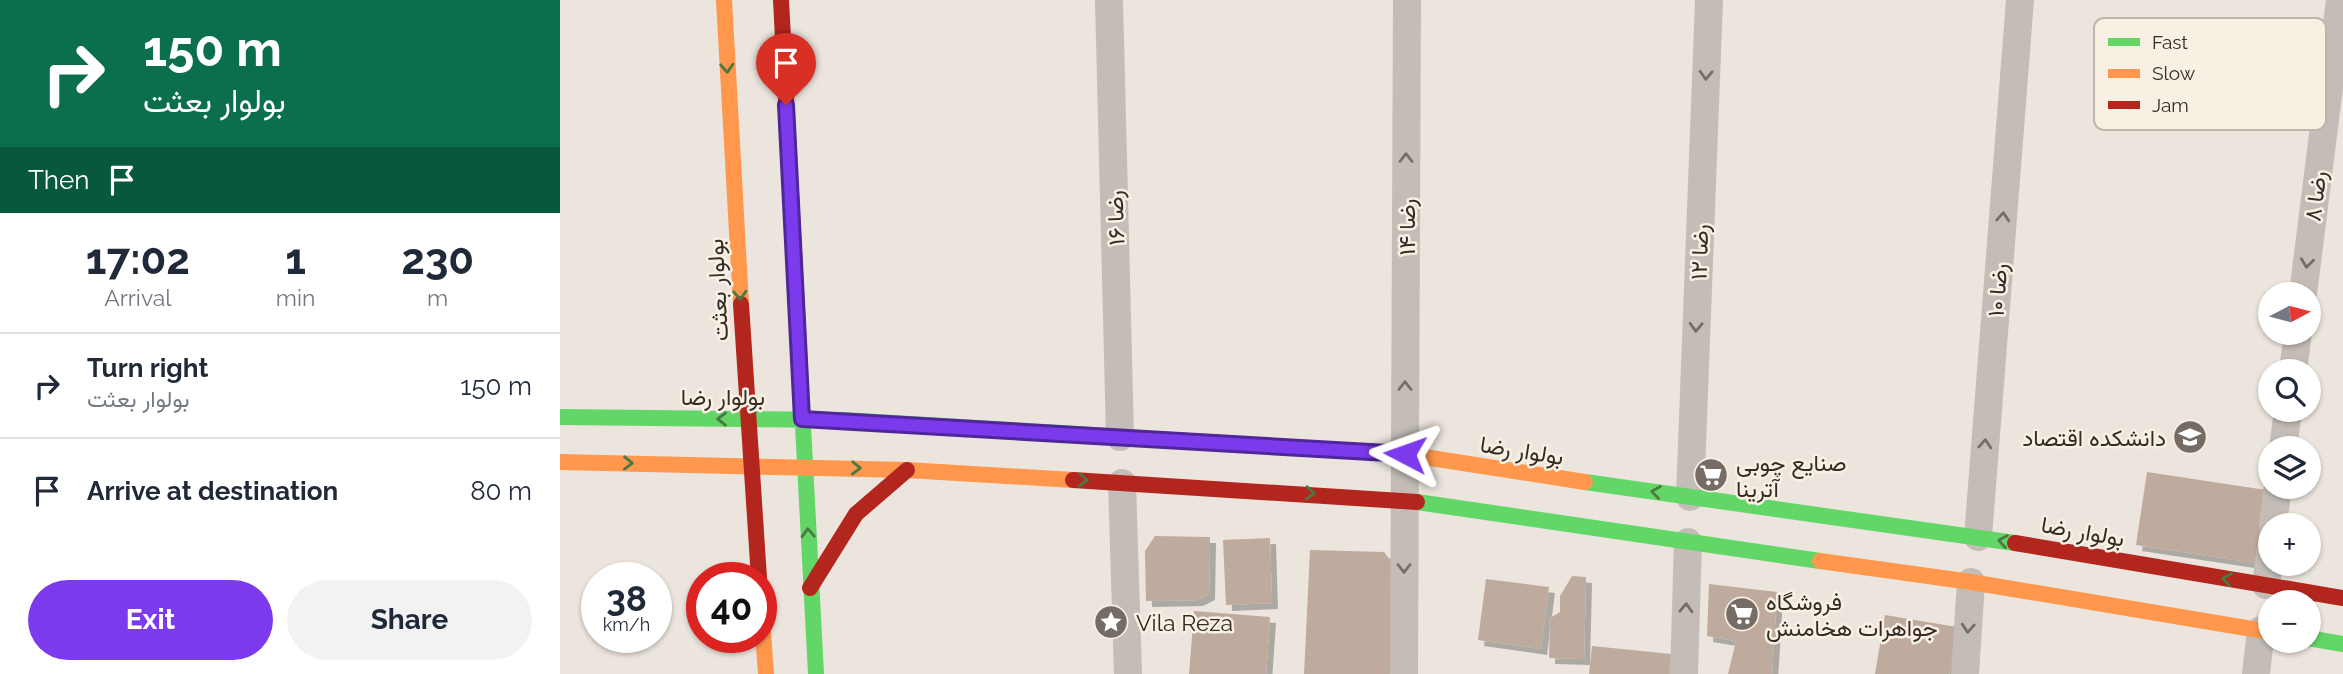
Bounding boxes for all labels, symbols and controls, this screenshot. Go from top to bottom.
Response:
legend [2094,18,2326,130]
text: 150 m [143,20,282,77]
icon: right [28,28,119,119]
text: Fast [2152,31,2188,53]
pin [756,33,816,105]
icon: arrive [767,44,805,82]
text: Slow [2152,62,2196,84]
one-way arrow [720,63,735,74]
one-way arrow [1699,70,1714,81]
text: بولوار بعثت [143,82,286,119]
text: Jam [2152,94,2189,116]
one-way arrow [1398,153,1414,163]
icon: arrive [103,161,141,199]
text: Then [28,165,89,195]
street label: رضا ۸ [2299,169,2333,223]
street label: رضا ۱۶ [1101,190,1131,246]
street label: رضا ۱۴ [1393,199,1422,255]
one-way arrow [1995,212,2010,223]
street label: رضا ۱۲ [1685,224,1715,280]
text: 17:02 [86,235,190,284]
text: 1 [285,235,306,284]
text: 230 [401,235,474,284]
street label: بولوار بعثت [701,238,735,342]
one-way arrow [2299,257,2314,268]
street label: رضا ۱۰ [1982,262,2014,318]
north arrow [2258,282,2320,345]
map controls [2258,282,2321,653]
text: Arrival [104,284,172,311]
text: min [276,284,315,311]
text: m [427,284,448,311]
one-way arrow [732,290,747,301]
one-way arrow [1689,322,1704,333]
text: Turn right [87,353,208,383]
button: search [2258,359,2321,422]
icon: right [28,367,66,405]
text: 150 m [460,371,532,401]
one-way arrow [1397,380,1413,391]
street label: بولوار رضا [681,383,765,412]
text: بولوار بعثت [87,385,190,412]
one-way arrow [717,411,727,427]
position arrow [1368,417,1442,491]
school or university icon: دانشکده اقتصاد [2171,418,2209,456]
place label: دانشکده اقتصاد [2022,424,2166,451]
street label: بولوار رضا [1478,430,1566,472]
button: layers [2258,436,2321,499]
one-way arrow [1977,438,1992,449]
place label: صنایع چوبی آترینا [1736,449,1847,504]
one-way arrow [623,455,634,471]
supermarket icon: صنایع چوبی آترینا [1692,456,1730,494]
one-way arrow [850,461,861,476]
icon: arrive [28,472,66,510]
one-way arrow [1078,473,1089,488]
text: Arrive at destination [87,476,338,506]
text: 80 m [470,476,532,506]
one-way arrow [1305,485,1316,500]
one-way arrow [1650,485,1662,500]
street label: بولوار رضا [2039,510,2127,554]
button: + [2258,513,2321,576]
one-way arrow [800,527,815,538]
one-way arrow [1997,534,2009,549]
speed limit sign: 40 [686,562,777,653]
one-way arrow [1396,563,1412,574]
one-way arrow [2221,572,2233,587]
text: 38 [606,578,647,619]
button: Exit [28,580,273,660]
button: Share [287,580,532,660]
place label: فروشگاه جواهرات هخامنش [1766,588,1938,643]
button: − [2258,590,2321,653]
supermarket icon: فروشگاه جواهرات هخامنش [1723,595,1761,633]
one-way arrow [1678,602,1694,613]
place icon: Vila Reza [1092,603,1130,641]
place label: Vila Reza [1136,609,1233,636]
text: km/h [603,614,650,635]
one-way arrow [1961,623,1976,634]

